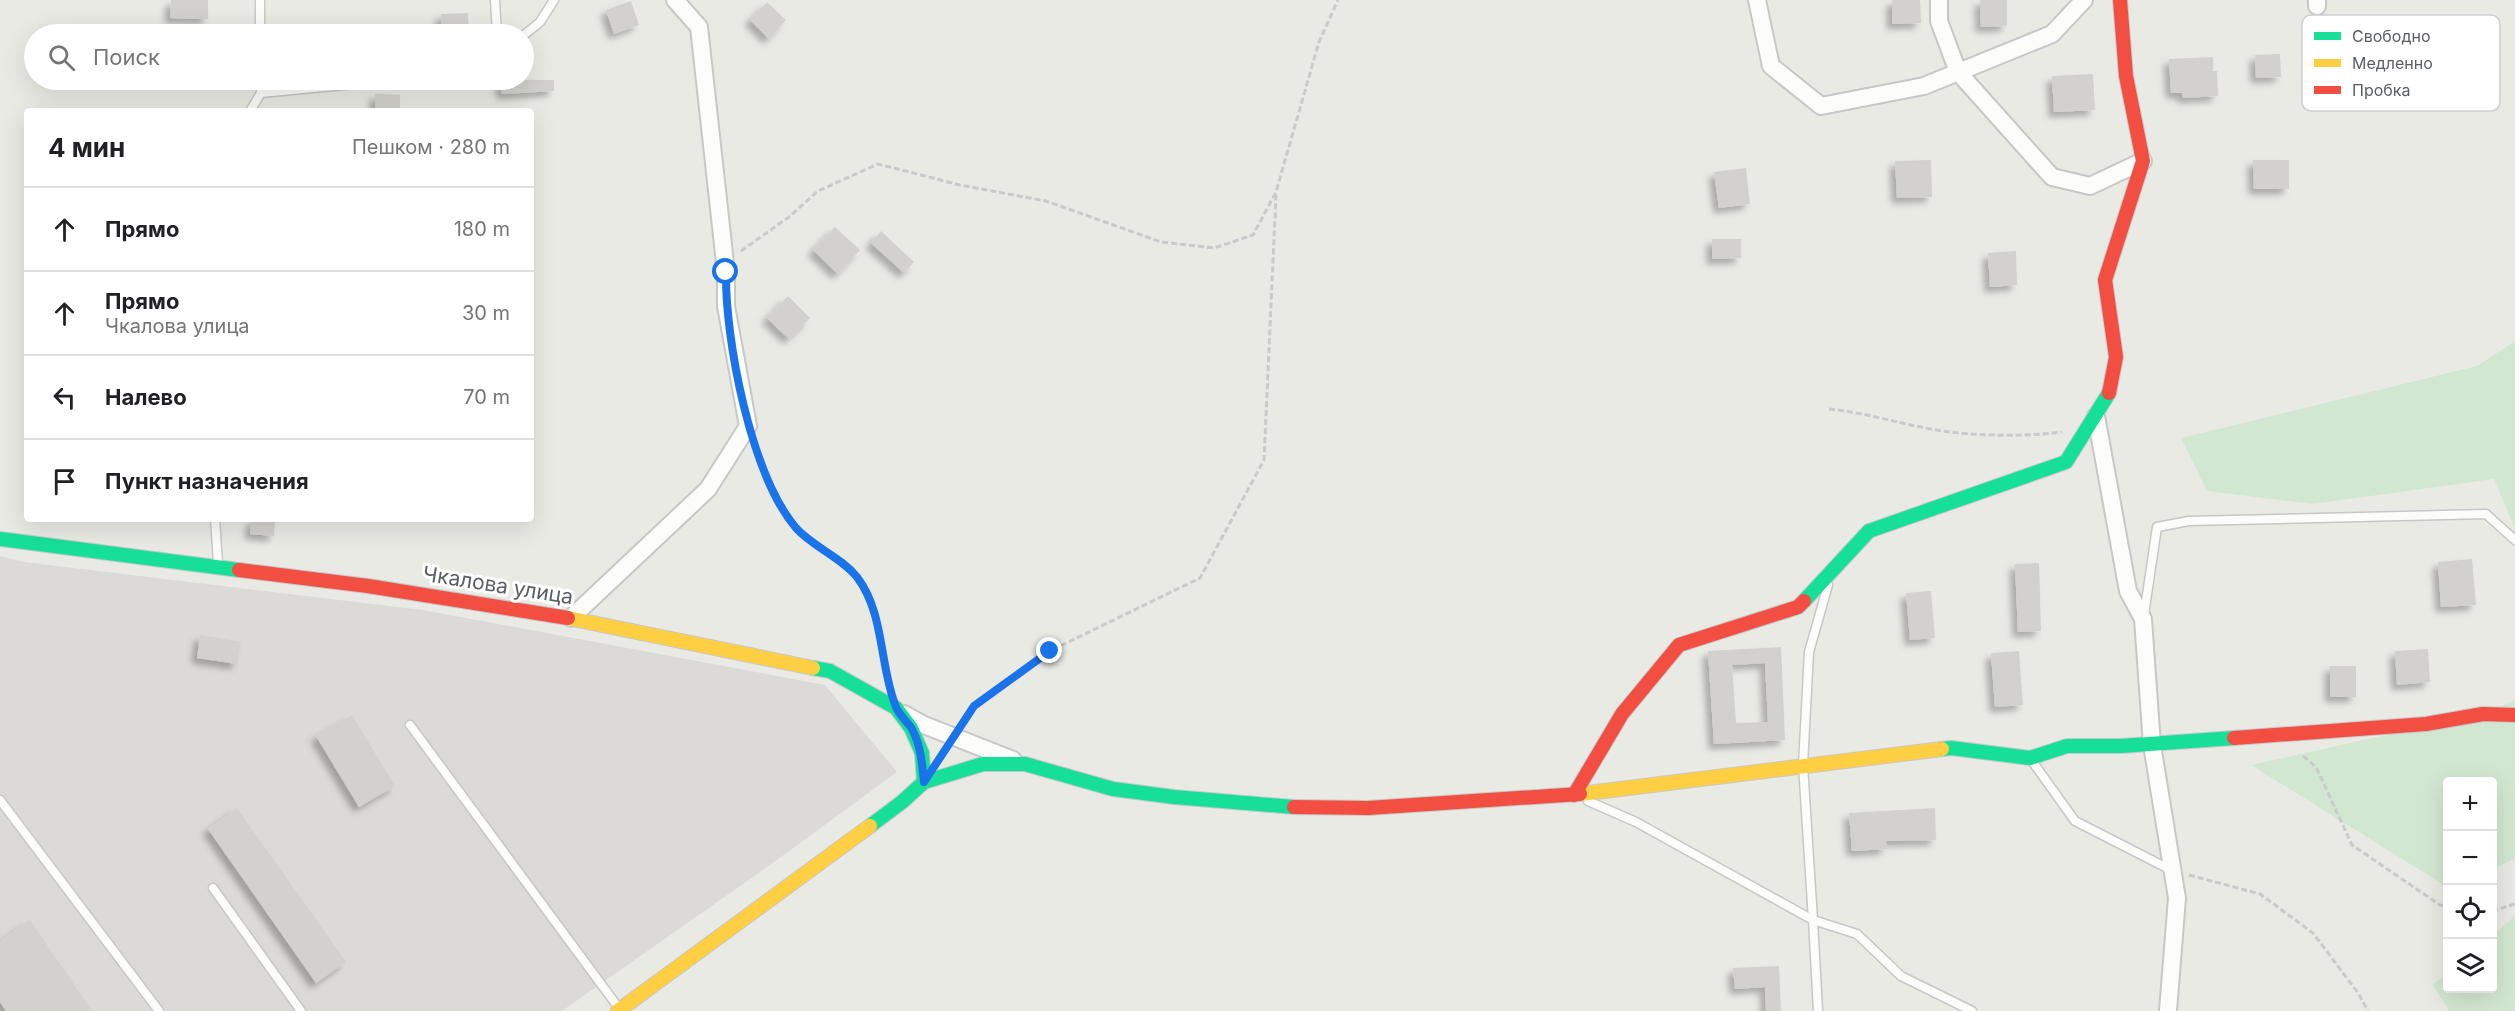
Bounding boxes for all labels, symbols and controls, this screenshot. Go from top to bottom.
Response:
legend [2302,15,2500,111]
search box [24,24,534,90]
text: Свободно [2352,26,2431,46]
icon: search [45,41,78,74]
text: Поиск [93,44,160,70]
text: Медленно [2352,53,2433,73]
text: Пробка [2352,80,2410,100]
text: 4 мин [48,132,125,163]
text: Пешком · 280 m [352,135,510,159]
icon: ahead [48,213,81,246]
text: Прямо [105,216,179,242]
text: 180 m [454,217,510,241]
route start [712,258,738,284]
text: Прямо [105,288,179,314]
icon: ahead [48,297,81,330]
text: 30 m [462,301,510,325]
text: Чкалова улица [105,314,250,338]
icon: left [48,381,81,414]
text: Налево [105,384,187,410]
text: 70 m [463,385,510,409]
icon: arrive [48,465,81,498]
text: Пункт назначения [105,468,309,494]
street label: Чкалова улица [421,561,575,609]
route end [1036,637,1062,663]
map controls [2443,777,2497,993]
button: + [2443,777,2497,831]
button: − [2443,831,2497,885]
button: locate [2443,885,2497,939]
button: layers [2443,939,2497,993]

